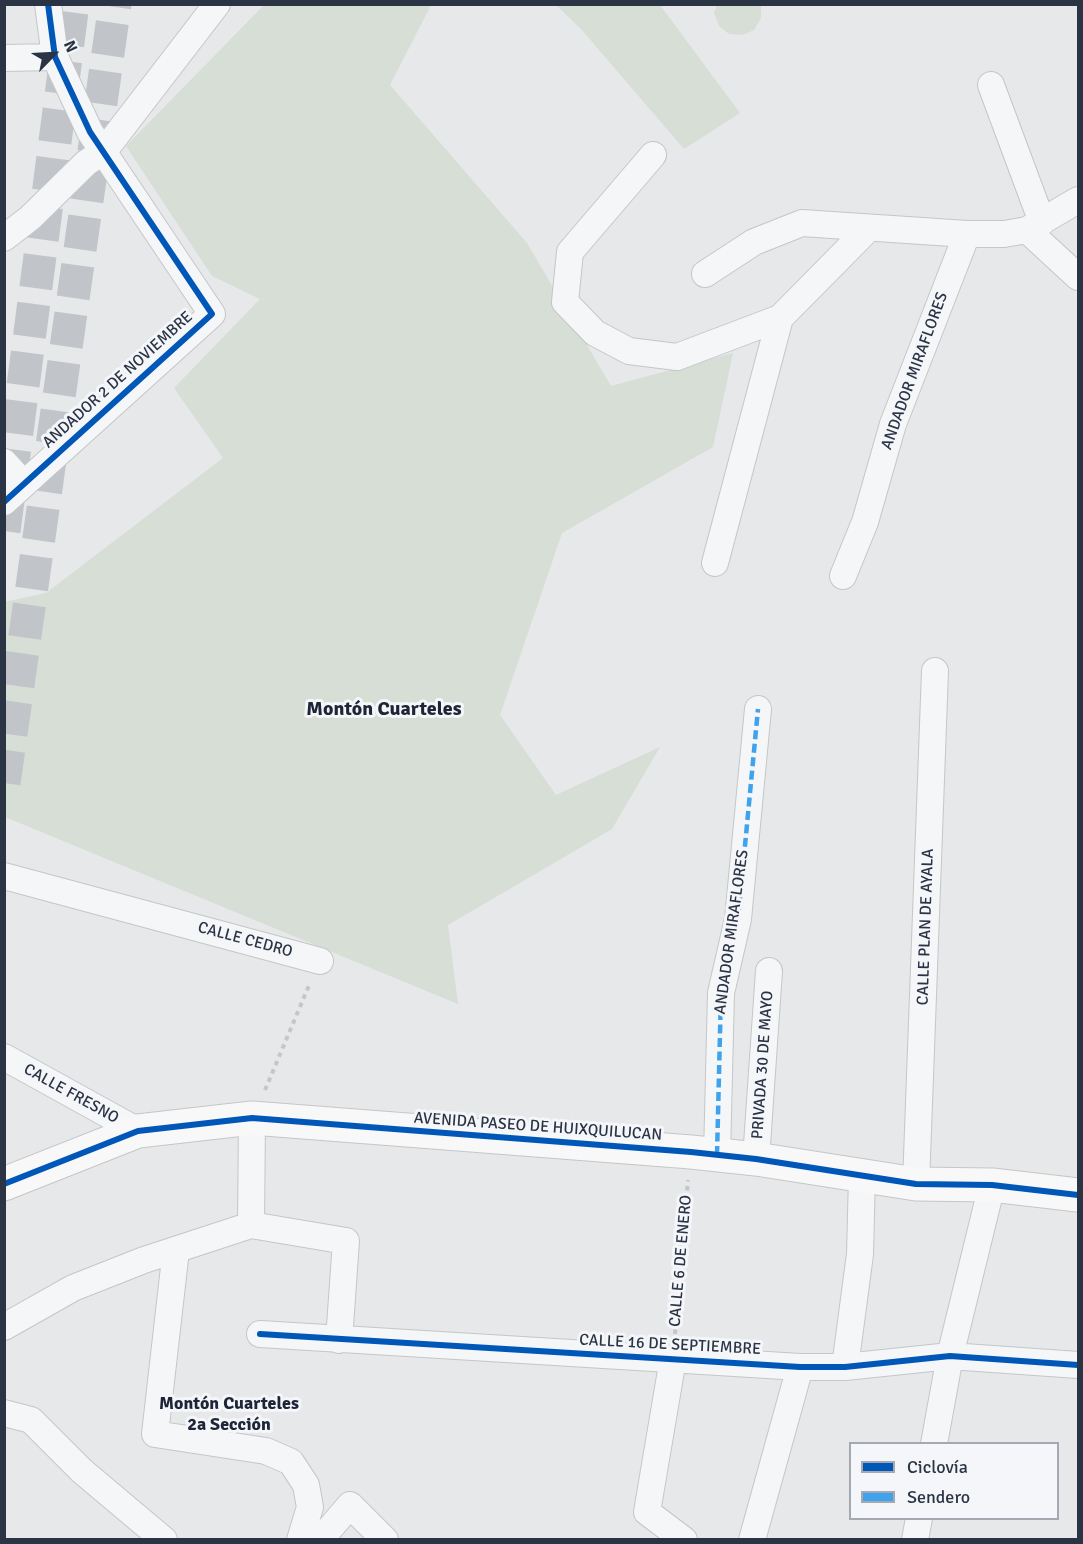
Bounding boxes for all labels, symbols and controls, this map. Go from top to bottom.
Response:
north arrow [24,24,84,84]
text: N [59,38,82,56]
street label: ANDADOR MIRAFLORES [878,290,952,452]
street label: ANDADOR 2 DE NOVIEMBRE [39,308,197,452]
district label: Montón Cuarteles [306,698,462,722]
street label: ANDADOR MIRAFLORES [711,848,753,1016]
street label: CALLE PLAN DE AYALA [914,848,938,1006]
street label: CALLE CEDRO [195,918,295,962]
street label: PRIVADA 30 DE MAYO [748,990,778,1140]
street label: CALLE FRESNO [20,1060,122,1128]
street label: AVENIDA PASEO DE HUIXQUILUCAN [413,1109,663,1145]
street label: CALLE 6 DE ENERO [666,1194,696,1328]
street label: CALLE 16 DE SEPTIEMBRE [579,1331,761,1359]
district label: Montón Cuarteles 2a Sección [159,1393,299,1436]
legend [849,1442,1059,1520]
text: Ciclovía [907,1456,968,1478]
text: Sendero [907,1486,970,1508]

